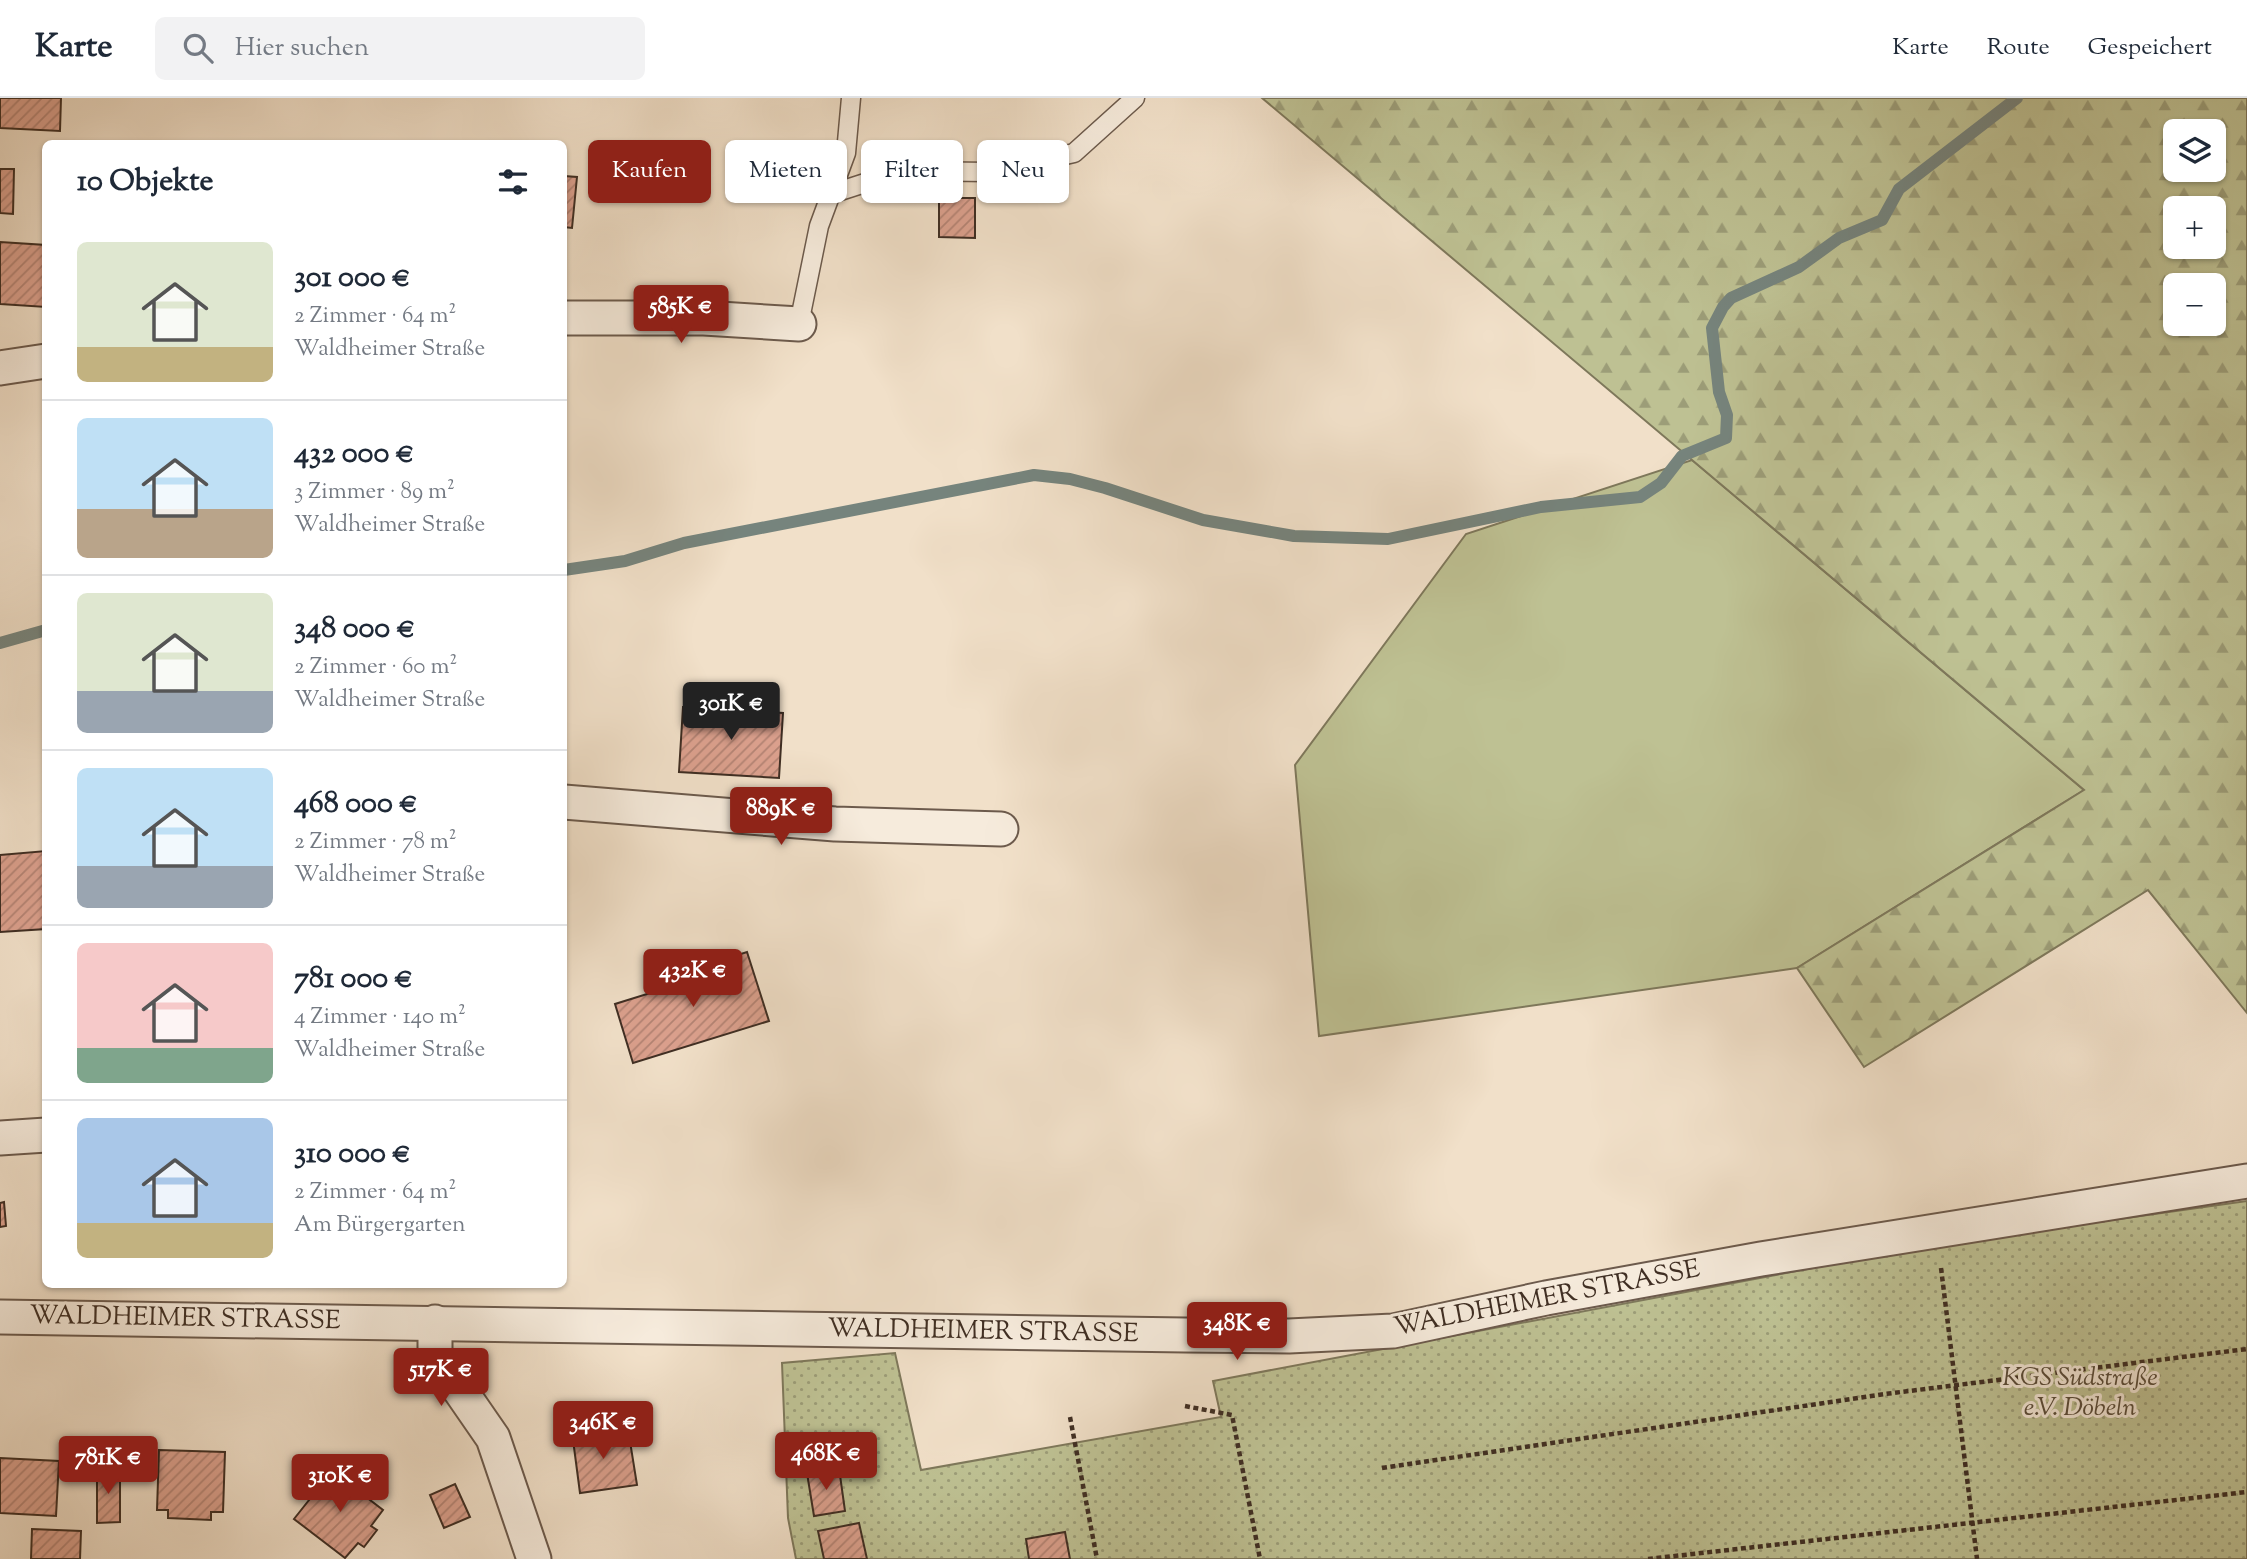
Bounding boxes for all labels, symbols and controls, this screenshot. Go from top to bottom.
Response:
search box [155,17,645,80]
text: Karte [35,24,113,72]
icon: search [179,29,217,67]
text: Hier suchen [235,30,369,67]
text: Karte [1892,31,1949,65]
text: Route [1987,31,2050,65]
text: Gespeichert [2088,31,2212,65]
map controls [2163,119,2226,336]
button: layers [2163,119,2226,182]
chip: Kaufen [588,140,711,203]
chip: Mieten [725,140,847,203]
chip: Filter [861,140,963,203]
chip: Neu [977,140,1069,203]
text: 10 Objekte [77,161,213,204]
icon: filters [494,163,532,201]
button: + [2163,196,2226,259]
text: 301 000 € [294,257,410,300]
icon: home [133,270,217,354]
button: − [2163,273,2226,336]
pin: 585K € [624,286,738,345]
text: 585K € [650,291,712,324]
text: 2 Zimmer · 64 m² [294,300,456,333]
text: Waldheimer Straße [294,333,485,366]
text: 432 000 € [294,433,414,476]
icon: home [133,446,217,530]
text: 3 Zimmer · 89 m² [294,476,455,509]
text: Waldheimer Straße [294,509,485,542]
text: 348 000 € [294,608,415,651]
icon: home [133,621,217,705]
text: 2 Zimmer · 60 m² [294,651,457,684]
pin: 301K € [674,682,788,742]
text: Waldheimer Straße [294,684,485,717]
text: 301K € [699,688,763,721]
text: 468 000 € [294,783,418,826]
pin: 889K € [724,788,838,847]
text: 889K € [746,793,816,826]
icon: home [133,796,217,880]
text: 2 Zimmer · 78 m² [294,826,457,859]
text: Waldheimer Straße [294,859,485,892]
pin: 432K € [636,950,750,1009]
text: 432K € [659,955,727,988]
text: 781 000 € [294,958,413,1001]
icon: home [133,971,217,1055]
text: 4 Zimmer · 140 m² [294,1001,466,1034]
text: Waldheimer Straße [294,1034,485,1067]
text: 310 000 € [294,1133,411,1176]
icon: home [133,1146,217,1230]
text: 2 Zimmer · 64 m² [294,1176,456,1209]
text: Am Bürgergarten [294,1209,466,1242]
street label: WALDHEIMER STRASSE [1391,1251,1703,1347]
street label: WALDHEIMER STRASSE [29,1298,341,1340]
pin: 348K € [1180,1302,1294,1362]
text: 348K € [1203,1308,1271,1341]
street label: WALDHEIMER STRASSE [827,1311,1139,1353]
pin: 517K € [384,1348,498,1408]
text: 517K € [410,1354,472,1387]
park label: KGS Südstraße e.V. Döbeln [2002,1360,2158,1427]
pin: 346K € [546,1402,660,1461]
text: 346K € [569,1407,637,1440]
pin: 468K € [769,1432,883,1492]
pin: 781K € [51,1436,165,1496]
text: 468K € [791,1438,861,1471]
text: 781K € [75,1442,141,1475]
pin: 310K € [283,1454,397,1514]
text: 310K € [308,1460,372,1493]

